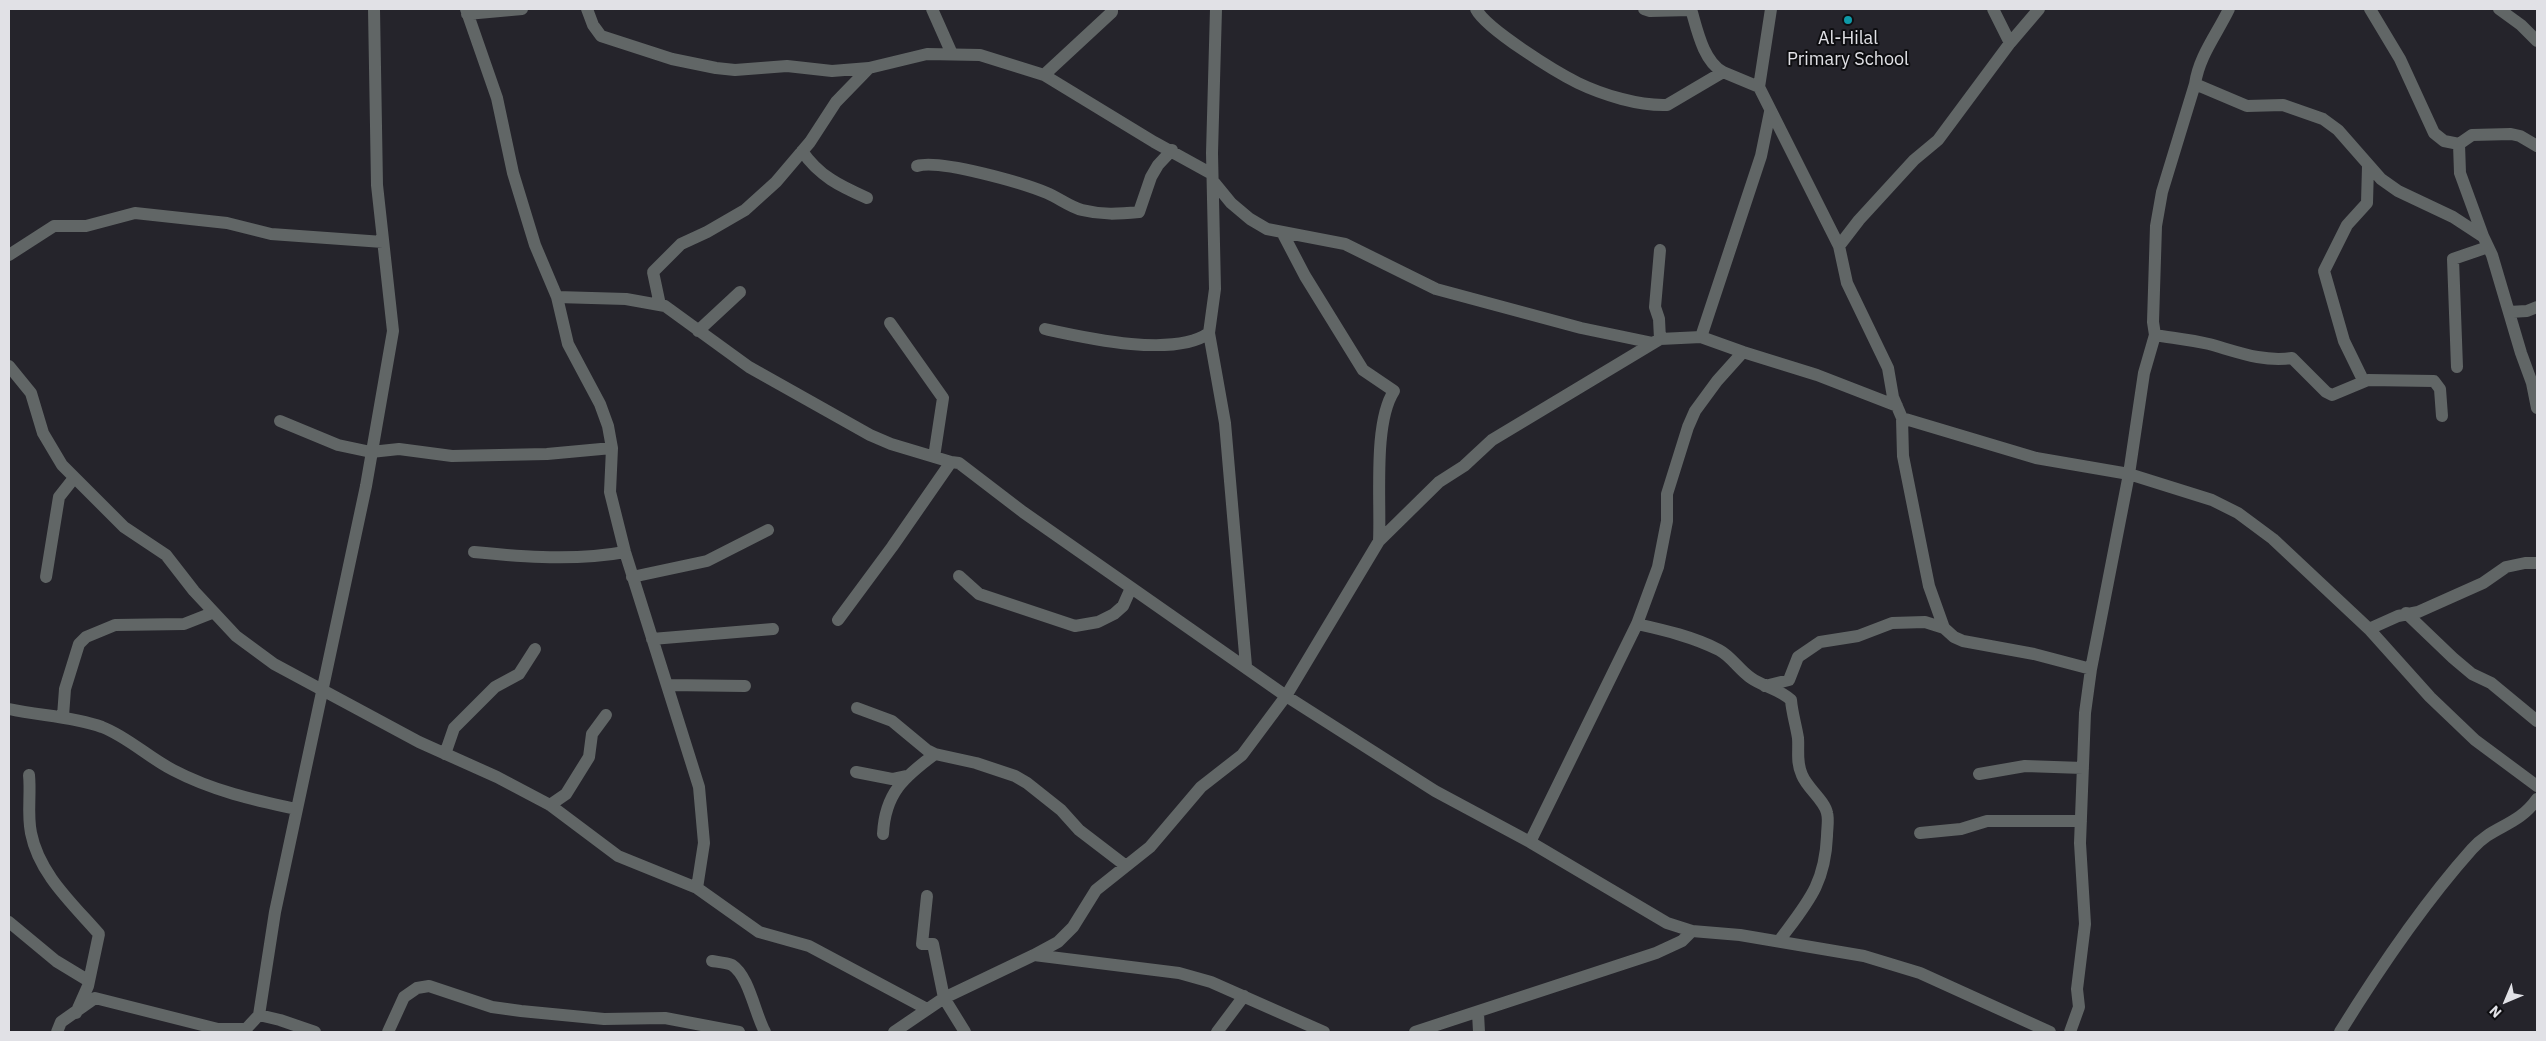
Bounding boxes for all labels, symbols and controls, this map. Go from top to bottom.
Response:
marker: Al-Hilal Primary School [1842,14,1854,26]
place label: Al-Hilal Primary School [1787,28,1909,70]
north arrow [2481,976,2531,1026]
text: N [2485,1002,2505,1022]

